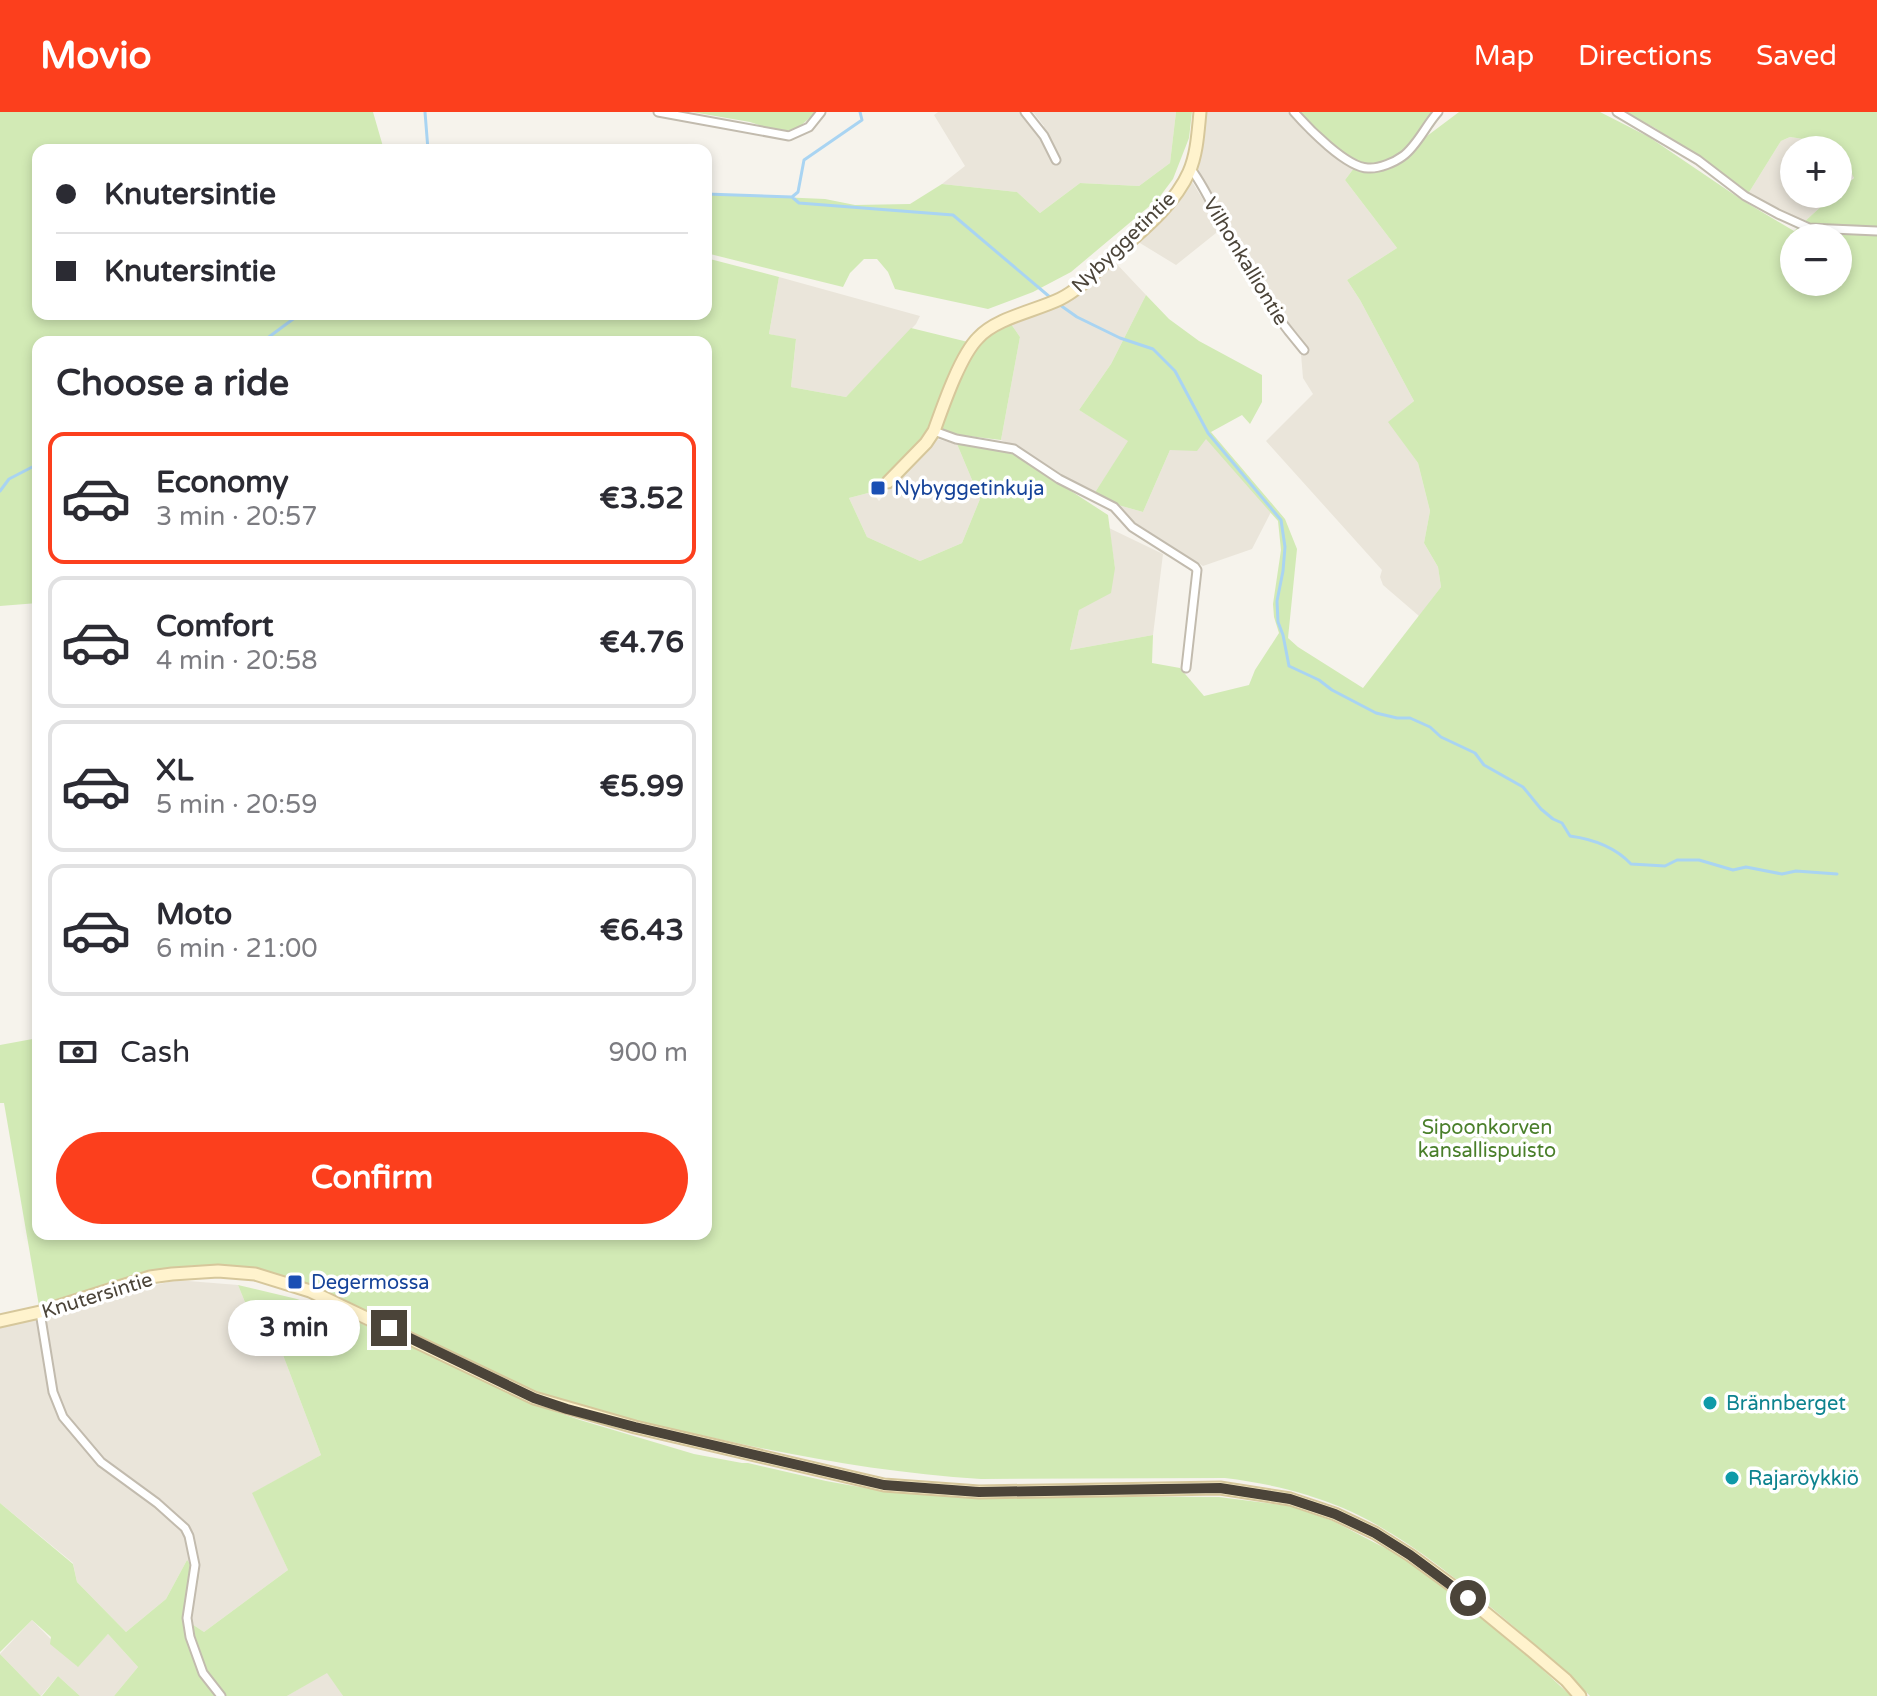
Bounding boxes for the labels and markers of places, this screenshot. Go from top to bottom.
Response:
place label: Nybyggetinkuja [894,477,1044,501]
marker: Nybyggetinkuja [869,479,887,497]
place label: Degermossa [311,1271,430,1295]
marker: Degermossa [286,1273,304,1291]
place label: Brännberget [1726,1392,1846,1416]
marker: Brännberget [1701,1394,1719,1412]
place label: Rajaröykkiö [1748,1467,1859,1491]
marker: Rajaröykkiö [1723,1469,1741,1487]

